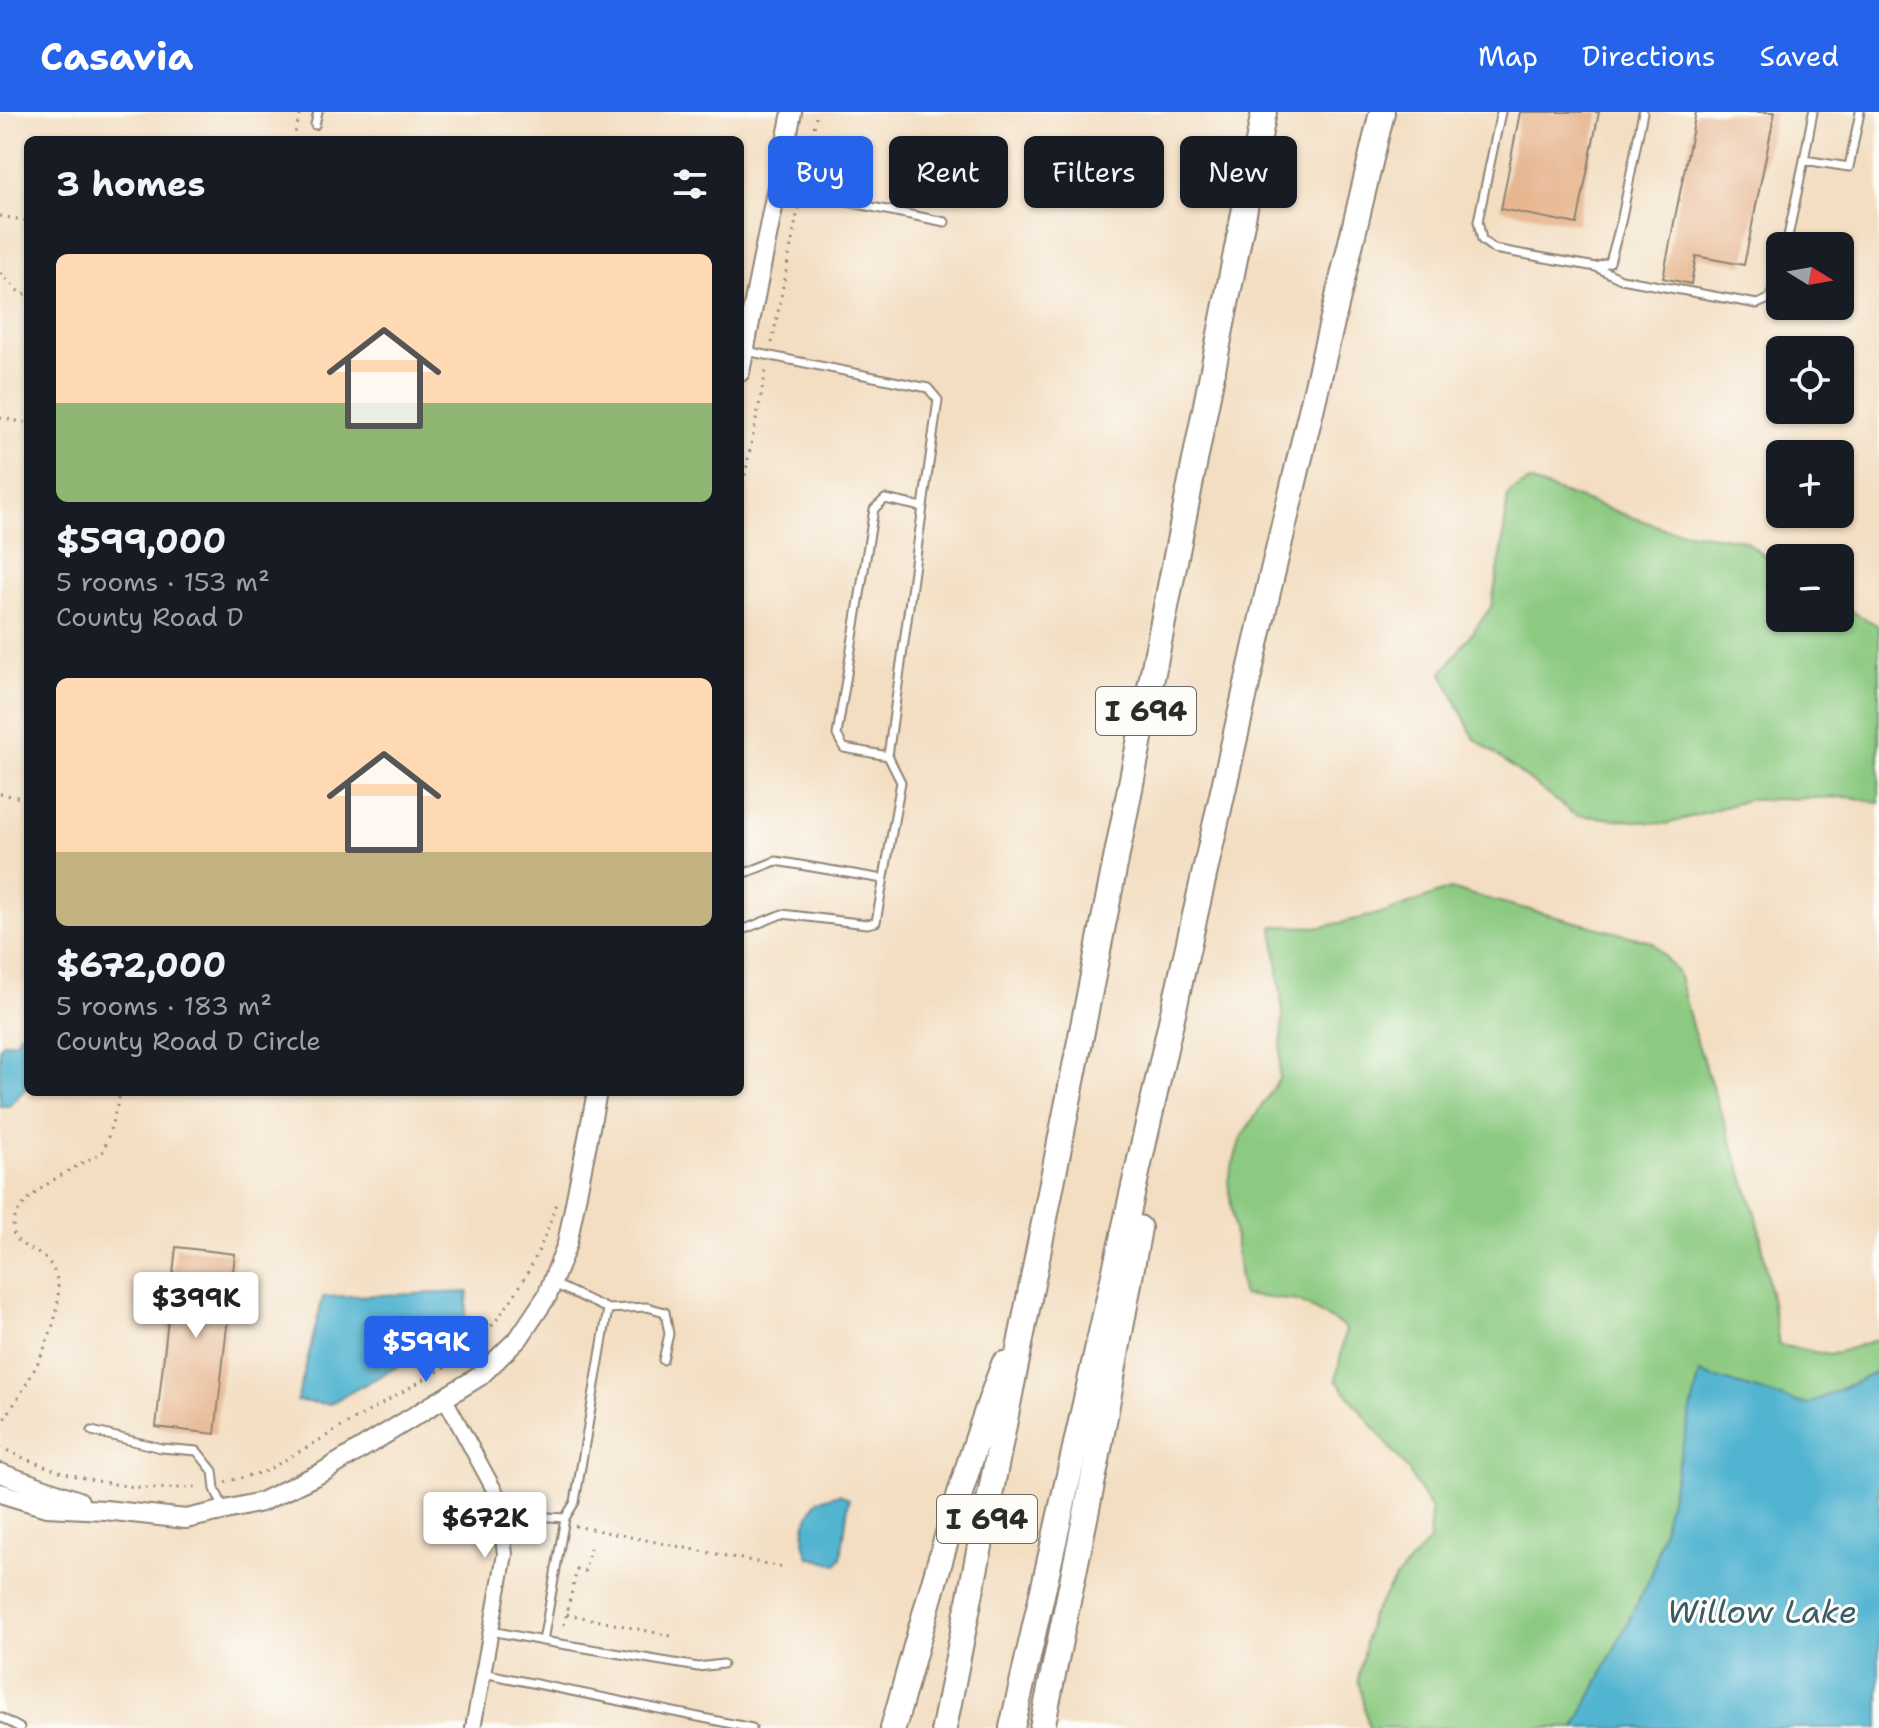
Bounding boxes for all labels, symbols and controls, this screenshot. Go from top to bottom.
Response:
text: Casavia [40,31,193,82]
text: Map [1478,37,1538,75]
text: Directions [1582,37,1716,75]
text: Saved [1760,37,1839,75]
chip: Buy [768,136,873,208]
chip: Rent [889,136,1008,208]
chip: Filters [1024,136,1164,208]
chip: New [1180,136,1297,208]
text: 3 homes [56,161,205,207]
icon: filters [668,162,712,206]
north arrow [1766,232,1854,320]
map controls [1766,232,1854,632]
icon: home [312,306,456,450]
button: locate [1766,336,1854,424]
button: + [1766,440,1854,528]
text: $599,000 [56,518,226,564]
button: − [1766,544,1854,632]
text: 5 rooms · 153 m² [56,564,270,599]
text: County Road D [56,599,244,634]
road number: I 694 [1096,687,1196,735]
icon: home [312,730,456,874]
text: $672,000 [56,942,226,988]
text: 5 rooms · 183 m² [56,988,272,1023]
text: County Road D Circle [56,1023,321,1058]
pin: $399K [140,1272,252,1340]
text: $399K [151,1280,241,1315]
pin: $599K [370,1316,482,1384]
text: $599K [382,1324,470,1359]
pin: $672K [429,1492,541,1560]
road number: I 694 [937,1495,1037,1543]
text: $672K [441,1500,529,1535]
water label: Willow Lake [1667,1590,1857,1633]

